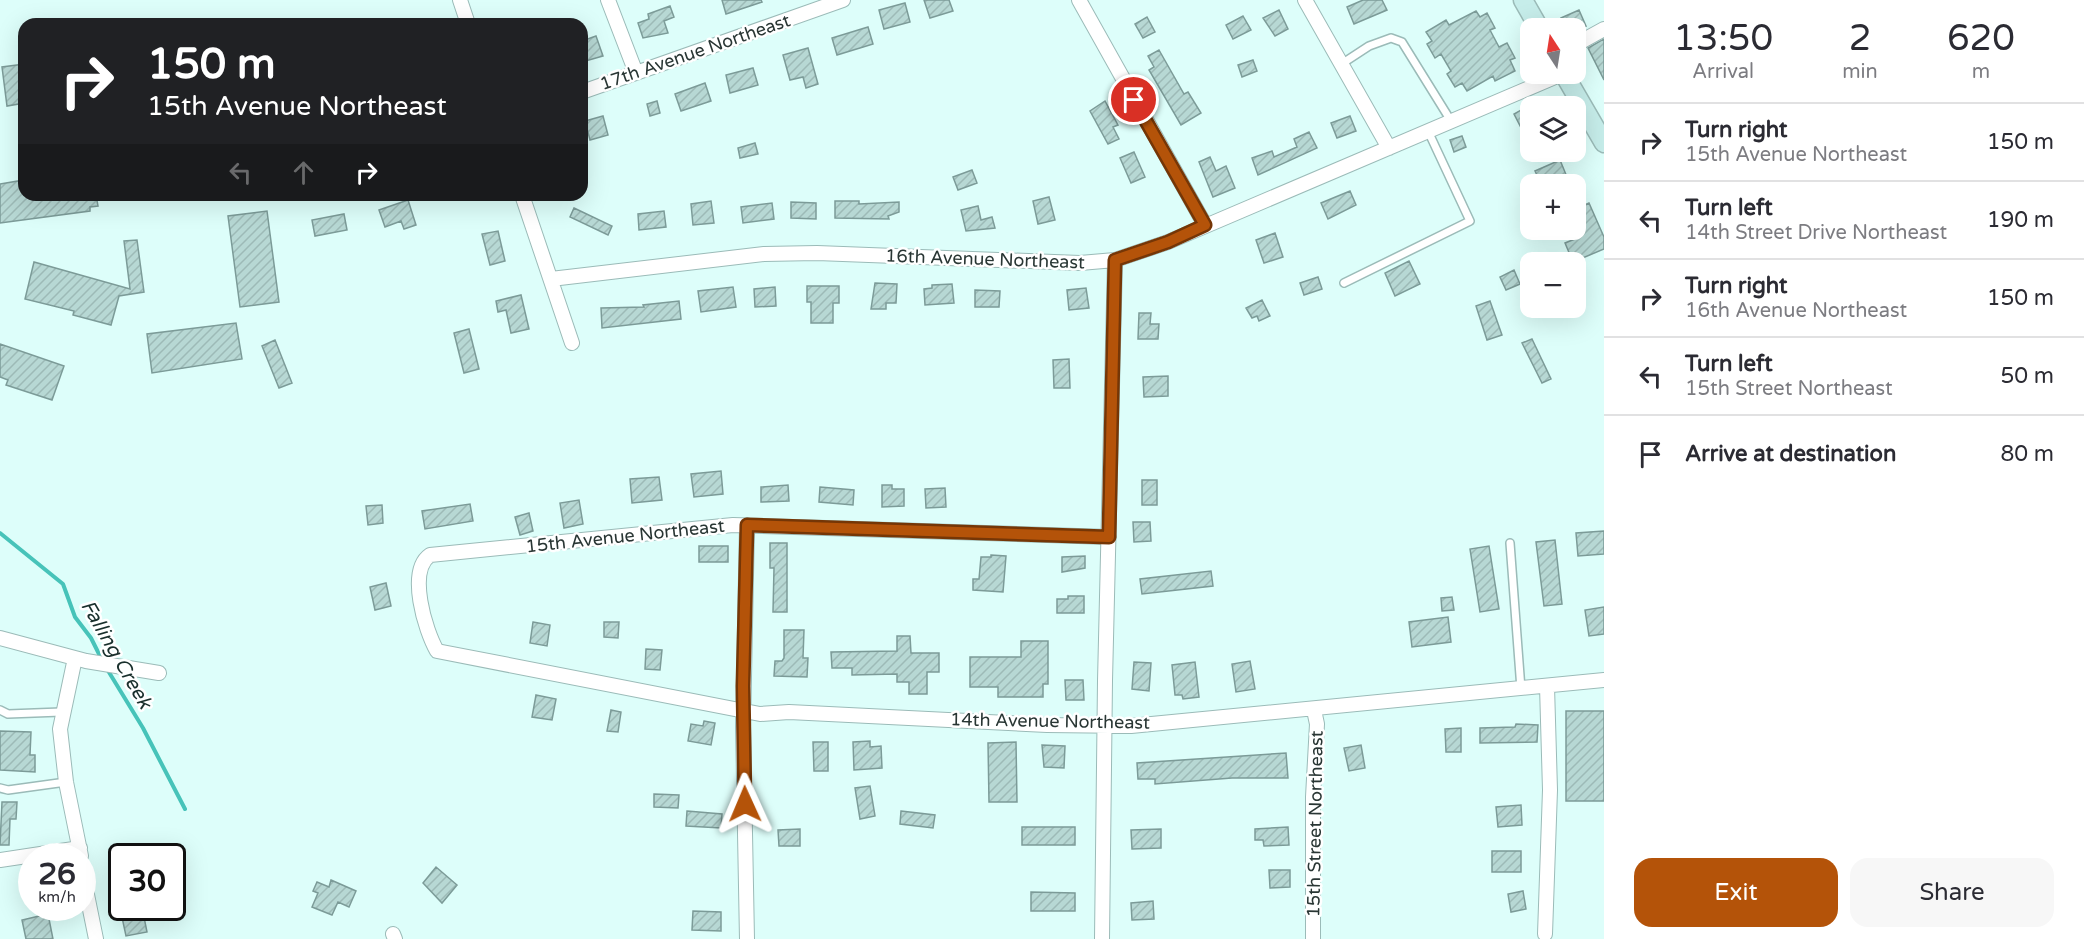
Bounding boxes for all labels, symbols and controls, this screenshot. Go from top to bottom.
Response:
street label: 17th Avenue Northeast [597,9,793,95]
text: 13:50 [1673,17,1773,60]
text: 2 [1849,17,1871,60]
text: 620 [1947,17,2015,60]
north arrow [1520,18,1586,84]
map controls [1520,18,1586,318]
text: 150 m [147,39,276,90]
icon: right [48,42,126,120]
text: Arrival [1692,60,1754,84]
text: min [1842,60,1878,84]
text: m [1972,60,1990,84]
pin [1108,74,1159,125]
icon: arrive [1117,83,1150,116]
text: 15th Avenue Northeast [147,90,447,123]
button: layers [1520,96,1586,162]
text: Turn right [1685,117,1787,143]
icon: right [1634,126,1667,159]
text: 150 m [1987,129,2054,155]
text: 15th Avenue Northeast [1685,143,1907,167]
icon: left [224,156,257,189]
icon: ahead [287,156,320,189]
icon: right [350,156,383,189]
button: + [1520,174,1586,240]
text: Turn left [1685,195,1773,221]
icon: left [1634,204,1667,237]
text: 190 m [1987,207,2054,233]
text: 14th Street Drive Northeast [1685,221,1947,245]
street label: 16th Avenue Northeast [885,245,1085,273]
button: − [1520,252,1586,318]
text: Turn right [1685,273,1787,299]
icon: right [1634,282,1667,315]
text: 150 m [1987,285,2054,311]
text: 16th Avenue Northeast [1685,299,1907,323]
text: Turn left [1685,351,1773,377]
icon: left [1634,360,1667,393]
text: 50 m [2000,363,2054,389]
text: 15th Street Northeast [1685,377,1893,401]
icon: arrive [1634,438,1667,471]
text: Arrive at destination [1685,441,1896,467]
text: 80 m [2000,441,2054,467]
street label: 15th Avenue Northeast [524,515,726,557]
water label: Falling Creek [75,596,158,715]
street label: 14th Avenue Northeast [950,708,1150,734]
street label: 15th Street Northeast [1302,730,1328,918]
position arrow [713,772,777,836]
speed limit sign: 30 [108,843,186,921]
text: 26 [38,856,76,893]
button: Exit [1634,858,1838,927]
button: Share [1850,858,2054,927]
text: km/h [38,888,76,906]

